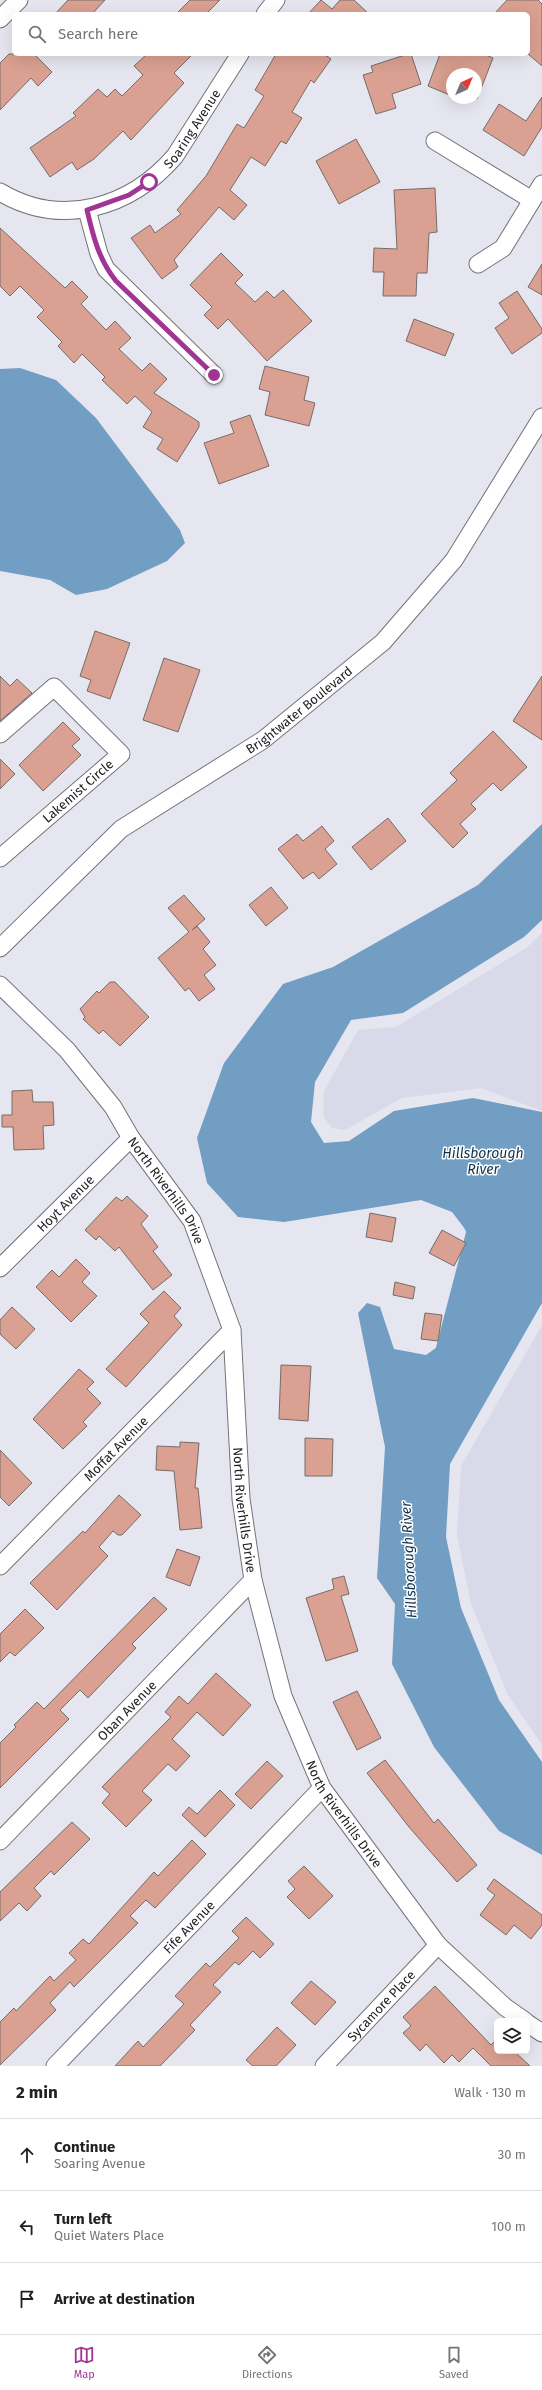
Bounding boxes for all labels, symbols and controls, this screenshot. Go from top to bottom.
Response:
search box [12,12,530,56]
icon: search [26,23,48,45]
text: Search here [58,25,138,43]
north arrow [446,68,482,104]
street label: Soaring Avenue [160,86,223,171]
route start [140,173,158,191]
route end [205,366,223,384]
street label: Brightwater Boulevard [243,663,355,756]
street label: Lakemist Circle [40,756,116,826]
street label: North Riverhills Drive [125,1134,207,1246]
water label: Hillsborough River [442,1145,524,1178]
street label: Hoyt Avenue [34,1172,97,1235]
street label: Moffat Avenue [81,1413,151,1484]
street label: North Riverhills Drive [231,1447,259,1574]
water label: Hillsborough River [397,1501,421,1619]
street label: Oban Avenue [94,1677,159,1744]
street label: North Riverhills Drive [304,1758,386,1870]
street label: Fife Avenue [160,1897,218,1956]
street label: Sycamore Place [344,1967,418,2044]
map controls [494,2018,530,2054]
button: layers [494,2018,530,2054]
text: 2 min [16,2082,58,2103]
text: Walk · 130 m [454,2085,526,2100]
text: Continue [54,2138,115,2156]
icon: ahead [16,2144,38,2166]
text: 30 m [498,2147,526,2162]
text: Soaring Avenue [54,2156,145,2171]
text: Turn left [54,2210,112,2228]
icon: left [16,2216,38,2238]
text: 100 m [491,2219,526,2234]
text: Quiet Waters Place [54,2228,164,2243]
icon: arrive [16,2288,38,2310]
text: Arrive at destination [54,2290,195,2308]
tab: Map [73,2344,95,2381]
tab: Directions [242,2344,292,2381]
tab: Saved [439,2344,469,2381]

